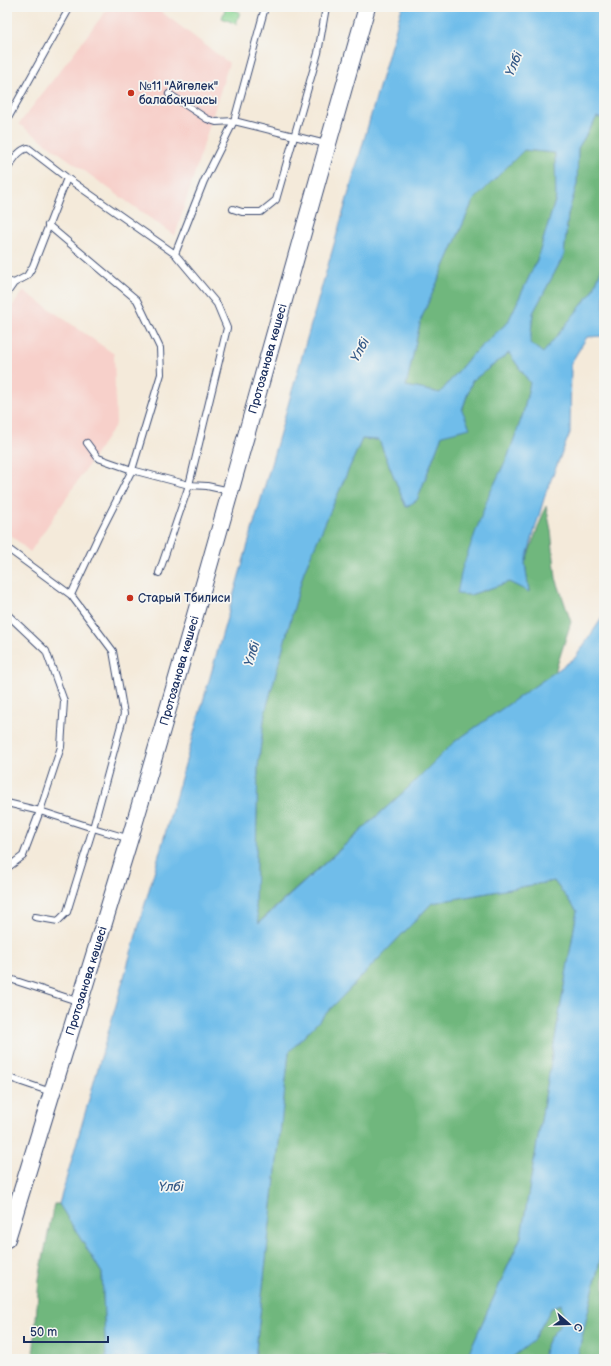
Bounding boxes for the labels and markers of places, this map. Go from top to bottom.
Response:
place label: №11 "Айгөлек" балабақшасы [139,79,218,108]
marker: №11 "Айгөлек" балабақшасы [126,88,136,98]
place label: Старый Тбилиси [138,591,230,606]
marker: Старый Тбилиси [125,593,135,603]

